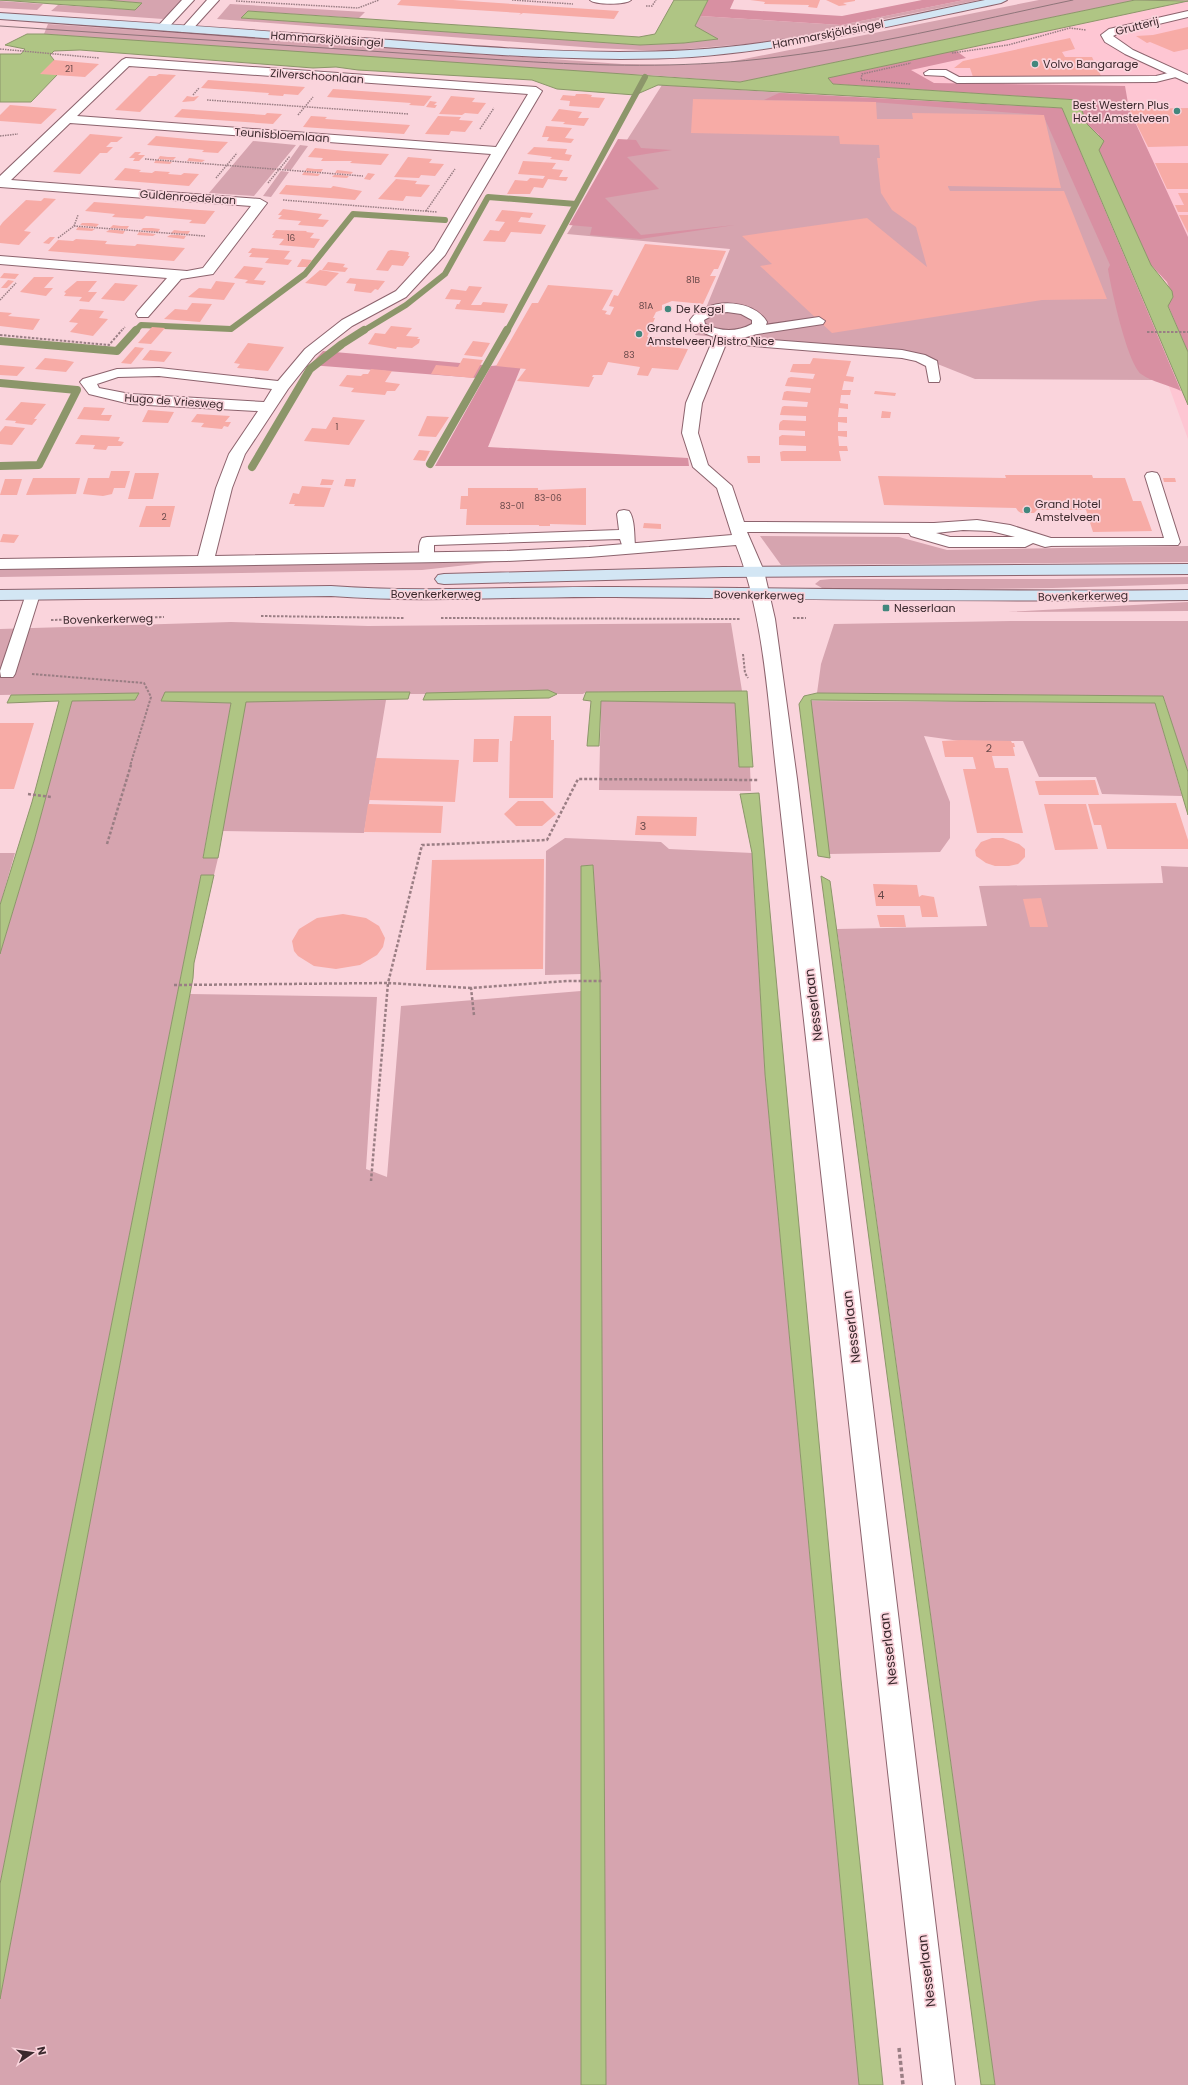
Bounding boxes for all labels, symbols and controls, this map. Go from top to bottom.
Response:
street label: Grutterij [1114,13,1161,39]
street label: Hammarskjöldsingel [771,15,885,53]
street label: Hammarskjöldsingel [270,27,384,51]
place label: Volvo Bangarage [1043,56,1138,72]
marker: Volvo Bangarage [1030,59,1040,69]
house number: 21 [65,63,73,75]
street label: Zilverschoonlaan [270,65,364,87]
place label: Best Western Plus Hotel Amstelveen [1073,97,1169,126]
marker: Best Western Plus Hotel Amstelveen [1172,106,1182,116]
street label: Teunisbloemlaan [234,124,330,146]
street label: Guldenroedelaan [139,186,237,208]
house number: 16 [287,232,296,244]
house number: 81B [686,274,701,286]
house number: 81A [639,300,653,312]
place label: De Kegel [676,301,724,317]
marker: De Kegel [663,304,673,314]
place label: Grand Hotel Amstelveen/Bistro Nice [647,320,774,349]
marker: Grand Hotel Amstelveen/Bistro Nice [634,329,644,339]
house number: 83 [624,349,634,361]
street label: Hugo de Vriesweg [124,390,224,412]
house number: 1 [336,421,339,433]
house number: 83-06 [534,492,562,504]
place label: Grand Hotel Amstelveen [1035,496,1101,525]
house number: 83-01 [500,500,524,512]
marker: Grand Hotel Amstelveen [1022,505,1032,515]
house number: 2 [161,511,167,523]
street label: Bovenkerkerweg [391,586,481,602]
street label: Bovenkerkerweg [714,586,804,604]
street label: Bovenkerkerweg [1038,587,1128,605]
place label: Nesserlaan [894,600,956,616]
marker: Nesserlaan [881,603,891,613]
street label: Bovenkerkerweg [63,610,153,628]
house number: 2 [986,740,992,756]
house number: 3 [640,818,646,834]
house number: 4 [878,887,885,903]
street label: Nesserlaan [800,968,827,1042]
street label: Nesserlaan [838,1290,865,1364]
street label: Nesserlaan [875,1612,902,1686]
street label: Nesserlaan [913,1934,940,2008]
north arrow [12,2033,52,2073]
text: N [33,2045,50,2057]

